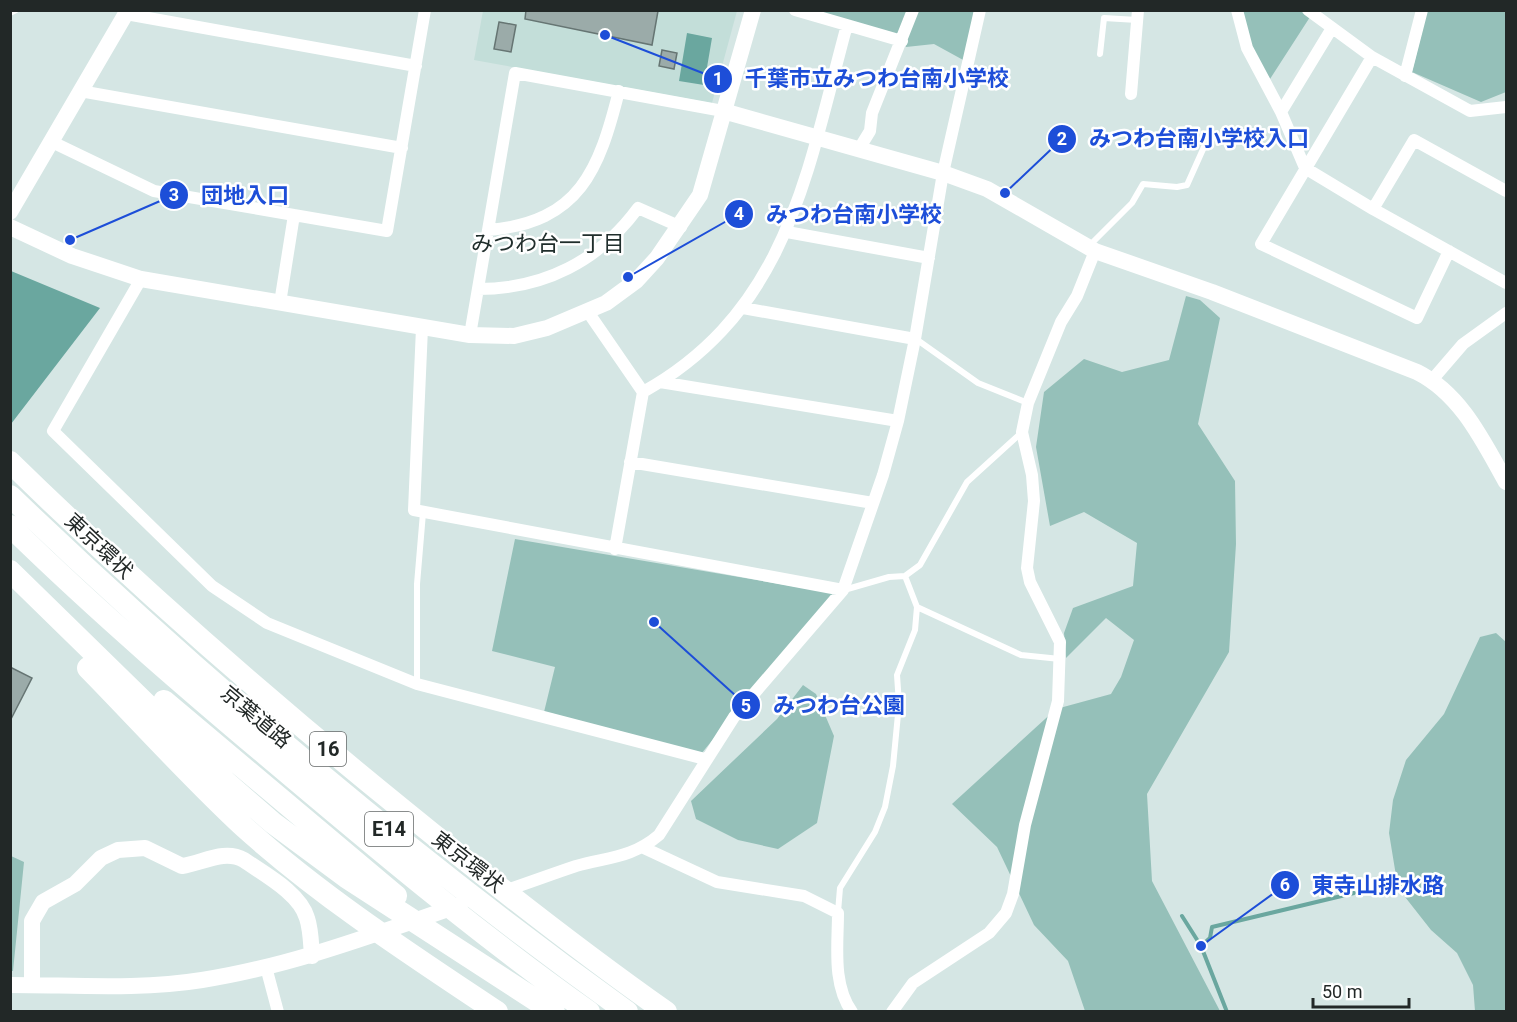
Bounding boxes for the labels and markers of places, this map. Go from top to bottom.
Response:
callout: 千葉市立みつわ台南小学校 [703,59,1021,99]
callout: みつわ台南小学校入口 [1047,119,1321,159]
callout: 団地入口 [159,175,301,215]
callout: みつわ台南小学校 [724,194,954,234]
callout: みつわ台公園 [731,685,917,725]
callout: 東寺山排水路 [1270,865,1456,905]

